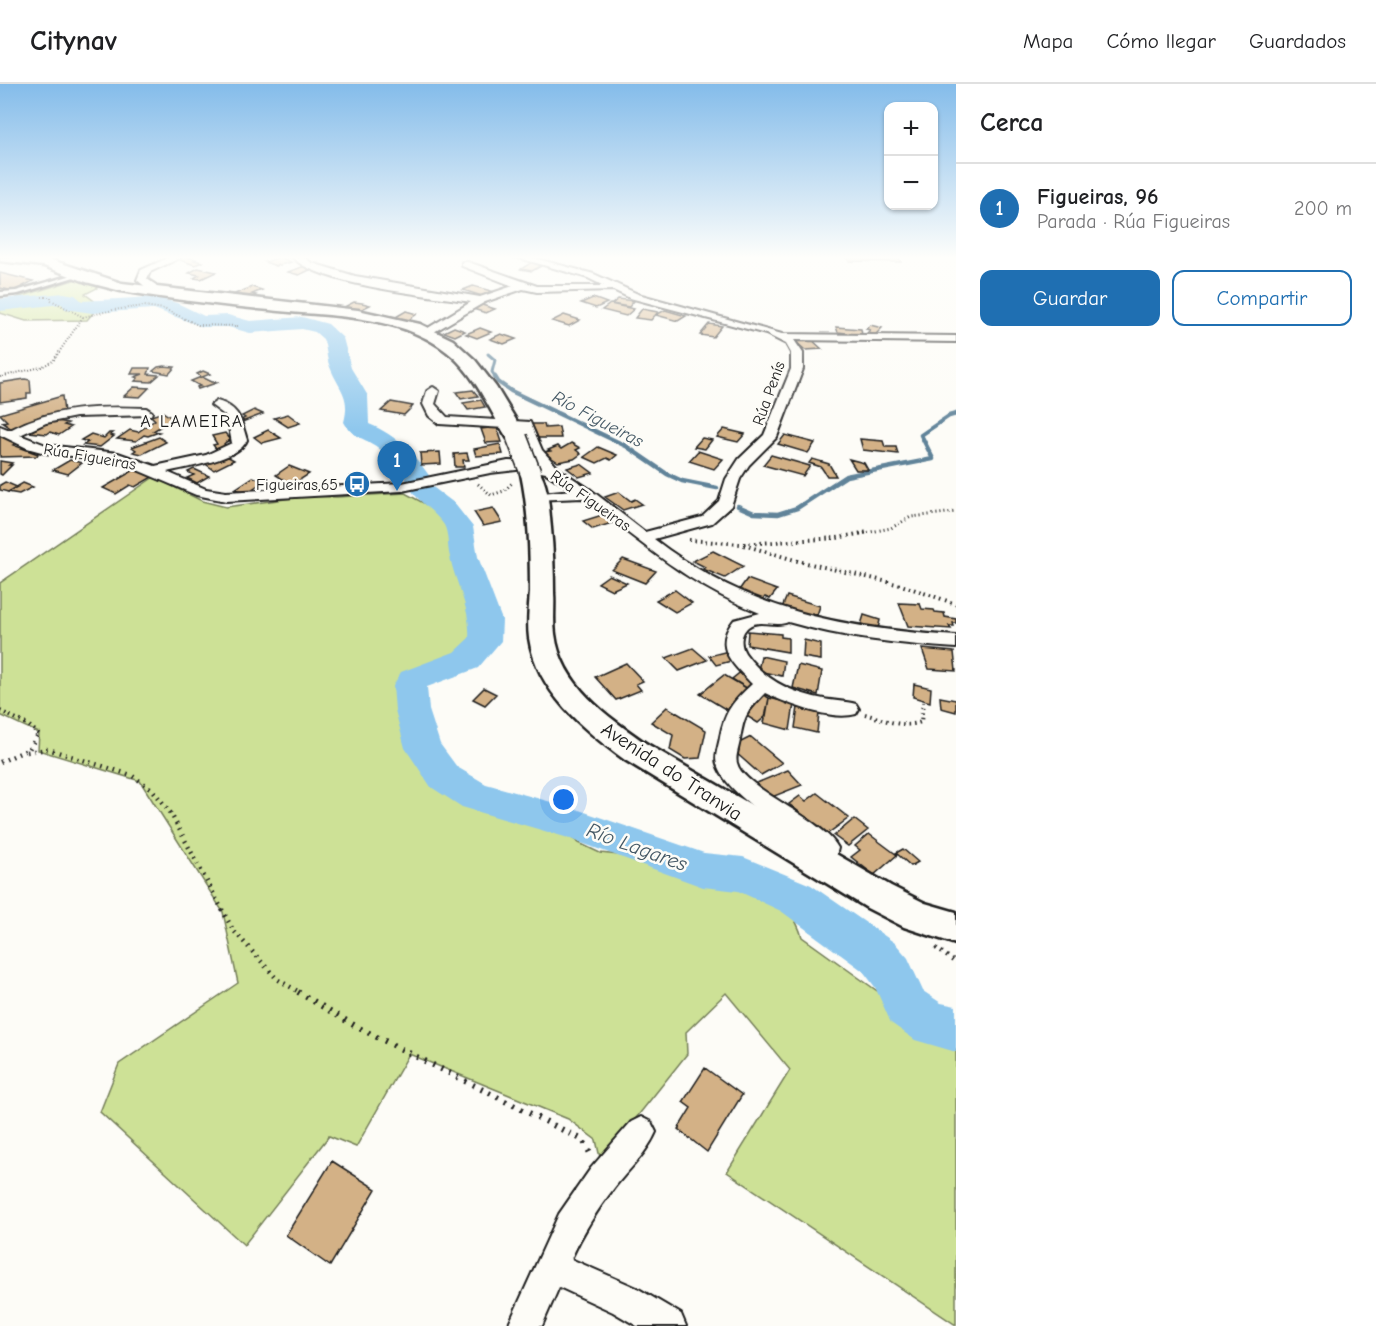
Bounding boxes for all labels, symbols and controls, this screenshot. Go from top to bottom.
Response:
text: Citynav [30,25,117,57]
text: Mapa [1023,29,1073,53]
text: Cómo llegar [1106,29,1216,53]
text: Guardados [1249,29,1346,53]
map controls [884,102,938,210]
button: + [884,102,938,156]
text: Cerca [980,108,1044,138]
button: − [884,156,938,210]
text: Figueiras, 96 [1037,184,1159,210]
text: 1 [996,197,1003,220]
text: 200 m [1294,197,1352,220]
text: Parada · Rúa Figueiras [1037,210,1230,233]
button: Guardar [980,270,1160,326]
button: Compartir [1172,270,1352,326]
street label: Rúa Penís [749,359,789,428]
water label: Río Figueiras [549,387,647,452]
district label: A LAMEIRA [140,411,244,432]
street label: Rúa Figueiras [42,440,138,474]
pin: 1 [378,442,416,491]
street label: Rúa Figueiras [547,467,634,535]
bus stop icon: Figueiras,65 [342,469,372,499]
place label: Figueiras,65 [256,476,338,494]
street label: Avenida do Tranvia [597,717,746,826]
your location [549,785,578,814]
water label: Río Lagares [583,818,691,876]

